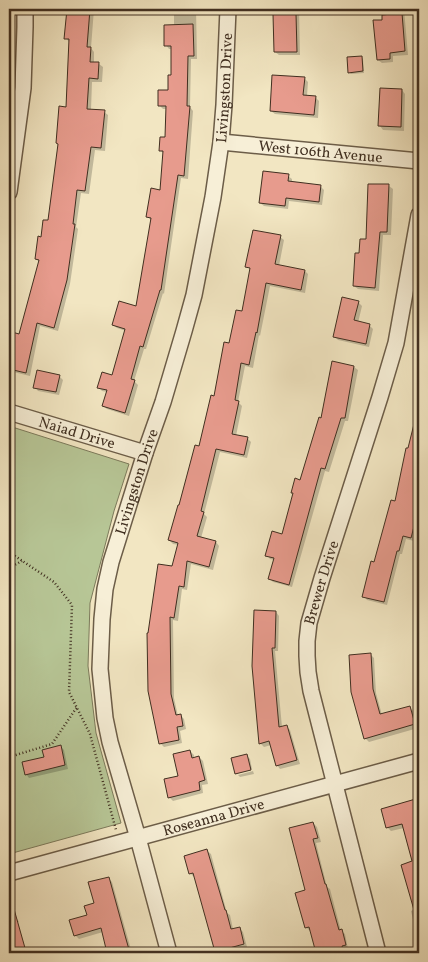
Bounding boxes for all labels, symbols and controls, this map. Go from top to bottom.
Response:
street label: Livingston Drive [212,33,239,144]
street label: West 106th Avenue [257,137,383,169]
street label: Naiad Drive [36,413,117,455]
street label: Livingston Drive [111,426,165,538]
street label: Brewer Drive [300,538,345,628]
street label: Roseanna Drive [161,795,267,842]

